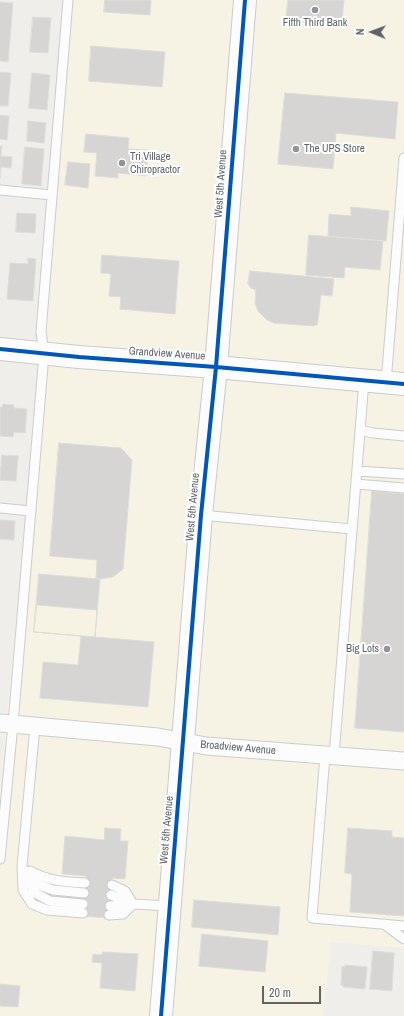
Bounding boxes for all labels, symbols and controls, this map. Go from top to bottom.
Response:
marker: Fifth Third Bank [310,5,320,15]
north arrow [352,12,392,52]
place label: Fifth Third Bank [283,16,347,30]
text: N [353,28,367,35]
place label: The UPS Store [304,142,365,156]
marker: The UPS Store [291,144,301,154]
street label: West 5th Avenue [212,149,230,219]
place label: Tri Village Chiropractor [130,150,180,176]
marker: Tri Village Chiropractor [117,158,127,168]
street label: Grandview Avenue [128,345,206,363]
street label: West 5th Avenue [183,472,203,542]
place label: Big Lots [346,642,379,656]
marker: Big Lots [382,644,392,654]
street label: Broadview Avenue [200,738,276,758]
street label: West 5th Avenue [157,795,177,865]
scale bar [264,978,323,1004]
text: 20 m [269,985,291,1001]

